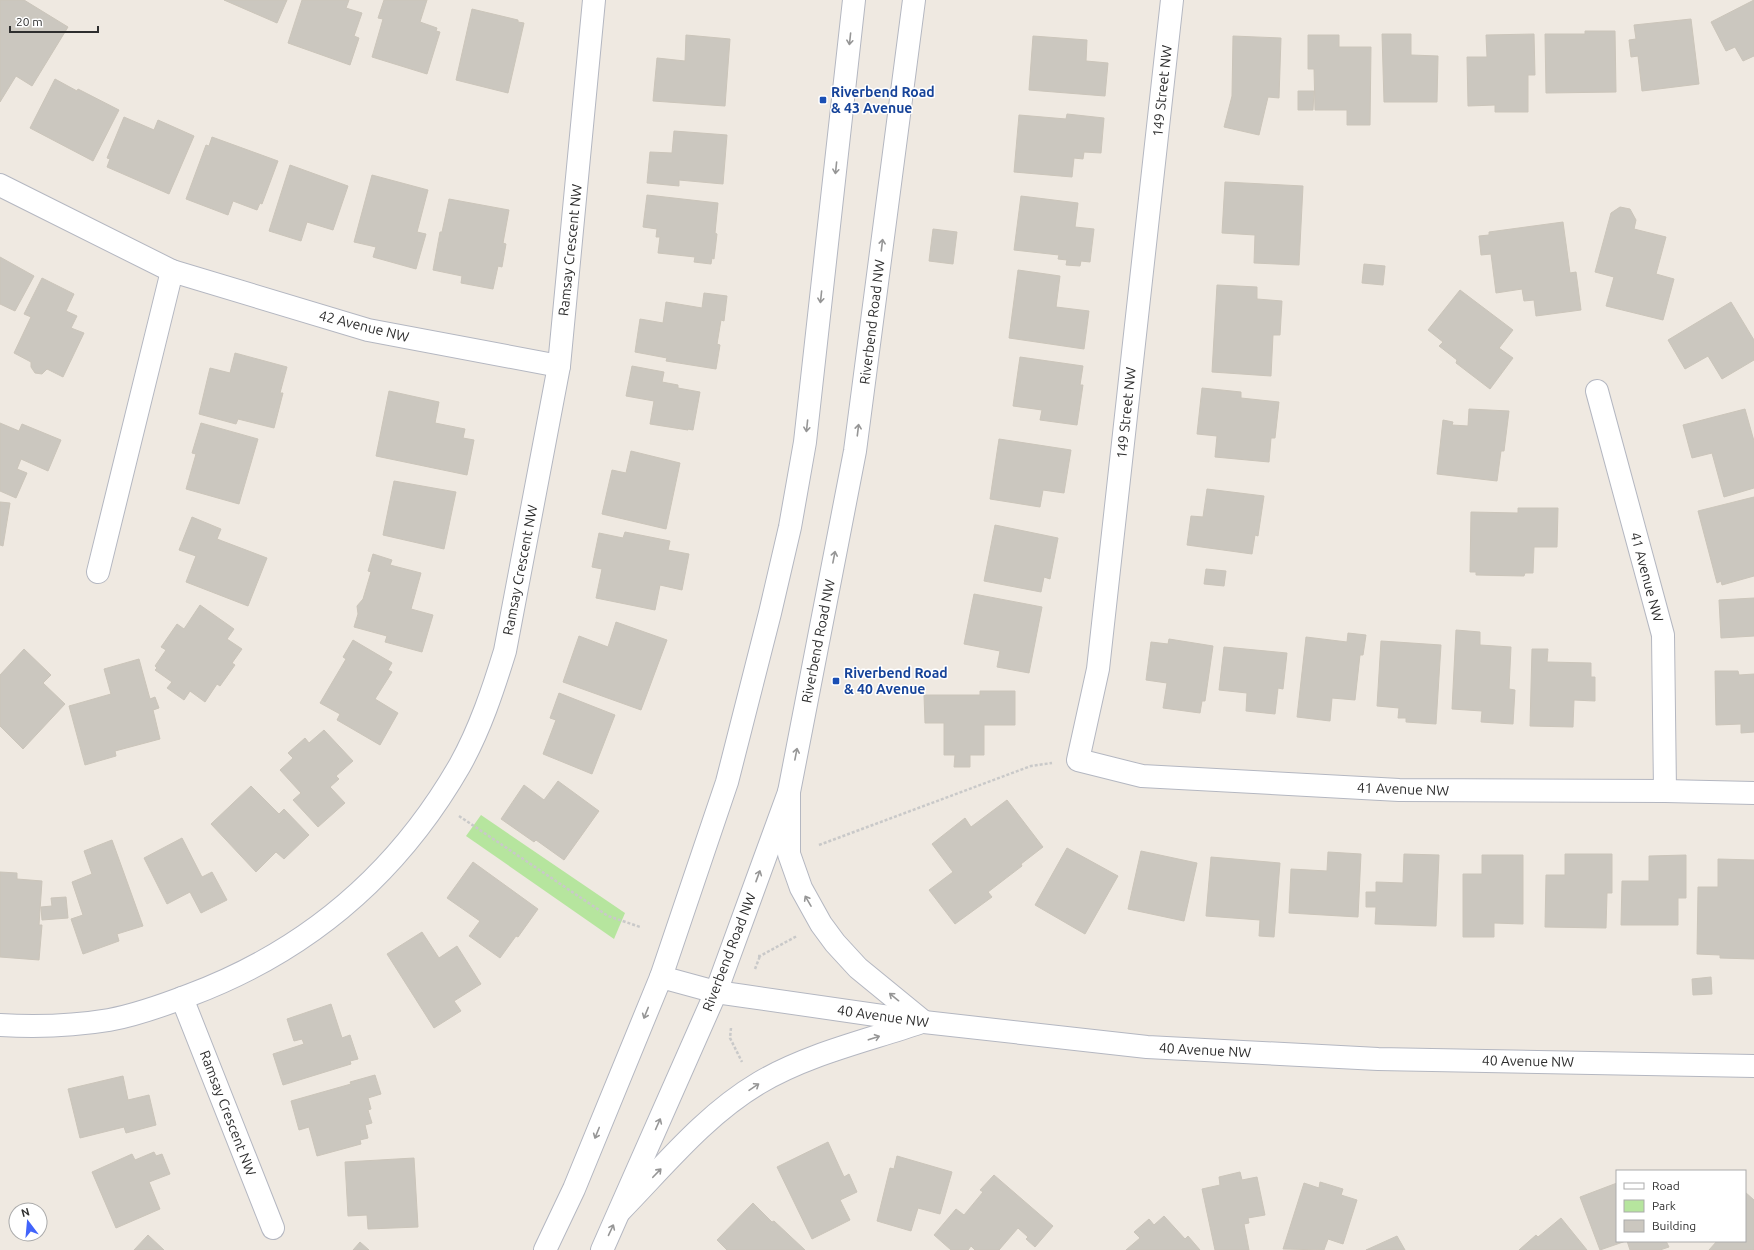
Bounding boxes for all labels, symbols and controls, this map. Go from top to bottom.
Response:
scale bar [10,8,98,34]
text: 20 m [16,15,43,28]
one-way arrow [846,32,854,45]
street label: 149 Street NW [1149,44,1175,138]
place label: Riverbend Road & 43 Avenue [831,84,935,116]
marker: Riverbend Road & 43 Avenue [818,95,828,105]
one-way arrow [832,161,839,174]
street label: Ramsay Crescent NW [555,183,585,317]
one-way arrow [878,239,886,252]
street label: Riverbend Road NW [856,259,888,385]
one-way arrow [817,290,825,303]
street label: 42 Avenue NW [317,307,411,345]
street label: 149 Street NW [1113,366,1139,460]
one-way arrow [803,419,811,432]
one-way arrow [854,424,862,437]
street label: Ramsay Crescent NW [499,503,541,637]
street label: 41 Avenue NW [1627,530,1667,624]
one-way arrow [831,551,839,564]
street label: Riverbend Road NW [798,578,838,704]
place label: Riverbend Road & 40 Avenue [844,665,948,697]
marker: Riverbend Road & 40 Avenue [831,676,841,686]
one-way arrow [792,748,800,761]
street label: 41 Avenue NW [1357,779,1449,799]
one-way arrow [754,870,762,882]
street label: Riverbend Road NW [699,890,759,1014]
one-way arrow [803,895,811,907]
one-way arrow [888,993,899,1001]
street label: 40 Avenue NW [836,1002,930,1030]
one-way arrow [642,1006,649,1018]
one-way arrow [868,1034,881,1041]
street label: 40 Avenue NW [1158,1040,1252,1060]
street label: Ramsay Crescent NW [197,1048,259,1178]
street label: 40 Avenue NW [1482,1052,1574,1070]
one-way arrow [748,1082,760,1090]
one-way arrow [655,1118,663,1130]
one-way arrow [592,1127,600,1139]
one-way arrow [653,1168,662,1178]
legend [1616,1170,1746,1242]
text: Road [1652,1179,1680,1192]
text: Park [1652,1199,1676,1212]
north arrow [8,1202,48,1242]
text: N [20,1205,31,1219]
text: Building [1652,1219,1696,1232]
one-way arrow [608,1225,615,1237]

